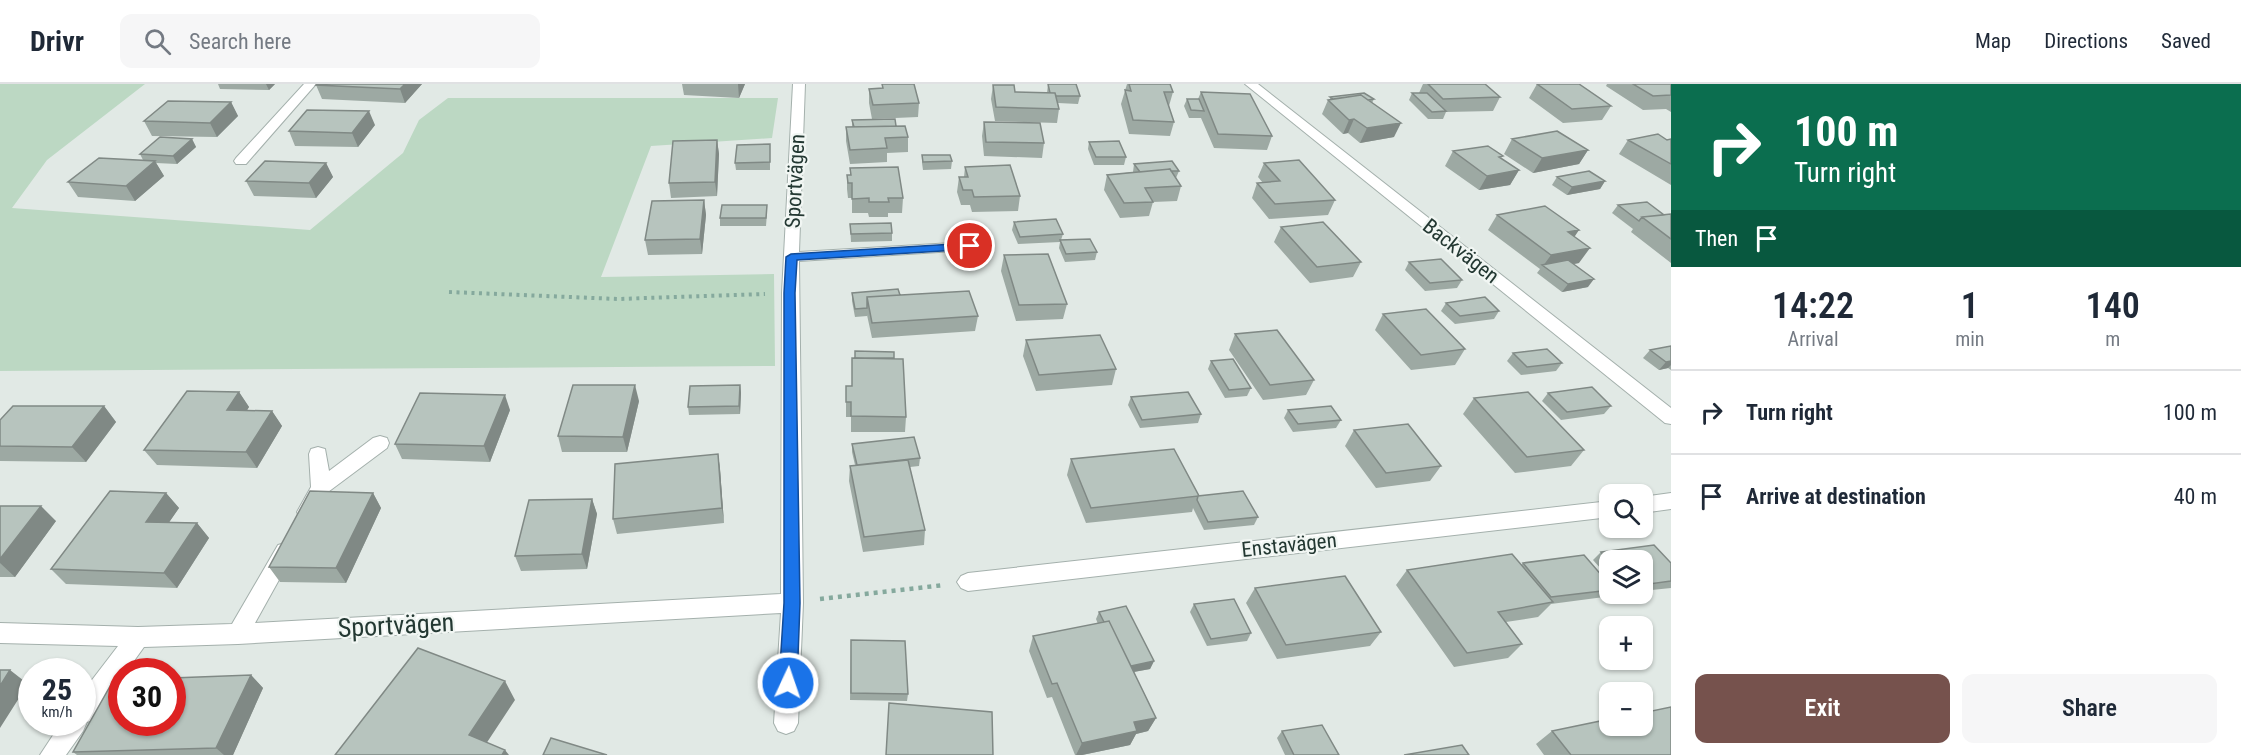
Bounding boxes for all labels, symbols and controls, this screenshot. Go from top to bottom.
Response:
search box [120,14,540,68]
text: Drivr [30,25,84,58]
icon: search [141,25,174,58]
text: Search here [189,29,291,54]
text: Map [1975,29,2011,53]
text: Directions [2044,29,2128,53]
text: Saved [2161,29,2211,53]
text: 100 m [1794,107,1899,156]
icon: right [1695,108,1773,186]
street label: Sportvägen [781,133,809,229]
text: Turn right [1794,157,1896,189]
street label: Backvägen [1418,214,1504,288]
pin [944,220,995,271]
icon: arrive [1750,222,1783,255]
text: Then [1695,226,1738,251]
icon: arrive [953,229,986,262]
text: 14:22 [1772,285,1854,327]
text: 1 [1961,285,1979,327]
text: 140 [2086,285,2140,327]
text: Arrival [1788,327,1839,351]
text: min [1955,327,1984,351]
text: m [2105,327,2120,351]
icon: right [1695,396,1728,429]
text: Turn right [1746,400,1833,425]
text: 100 m [2163,400,2217,425]
icon: arrive [1695,480,1728,513]
map controls [1599,484,1653,736]
button: search [1599,484,1653,538]
text: Arrive at destination [1746,484,1926,509]
text: 40 m [2174,484,2217,509]
street label: Enstavägen [1240,528,1338,562]
button: layers [1599,550,1653,604]
street label: Sportvägen [337,607,455,643]
button: + [1599,616,1653,670]
position arrow [756,651,820,715]
speed limit sign: 30 [108,658,186,736]
text: 25 [42,672,72,707]
button: Exit [1695,674,1950,743]
button: Share [1962,674,2217,743]
button: − [1599,682,1653,736]
text: km/h [42,703,72,721]

